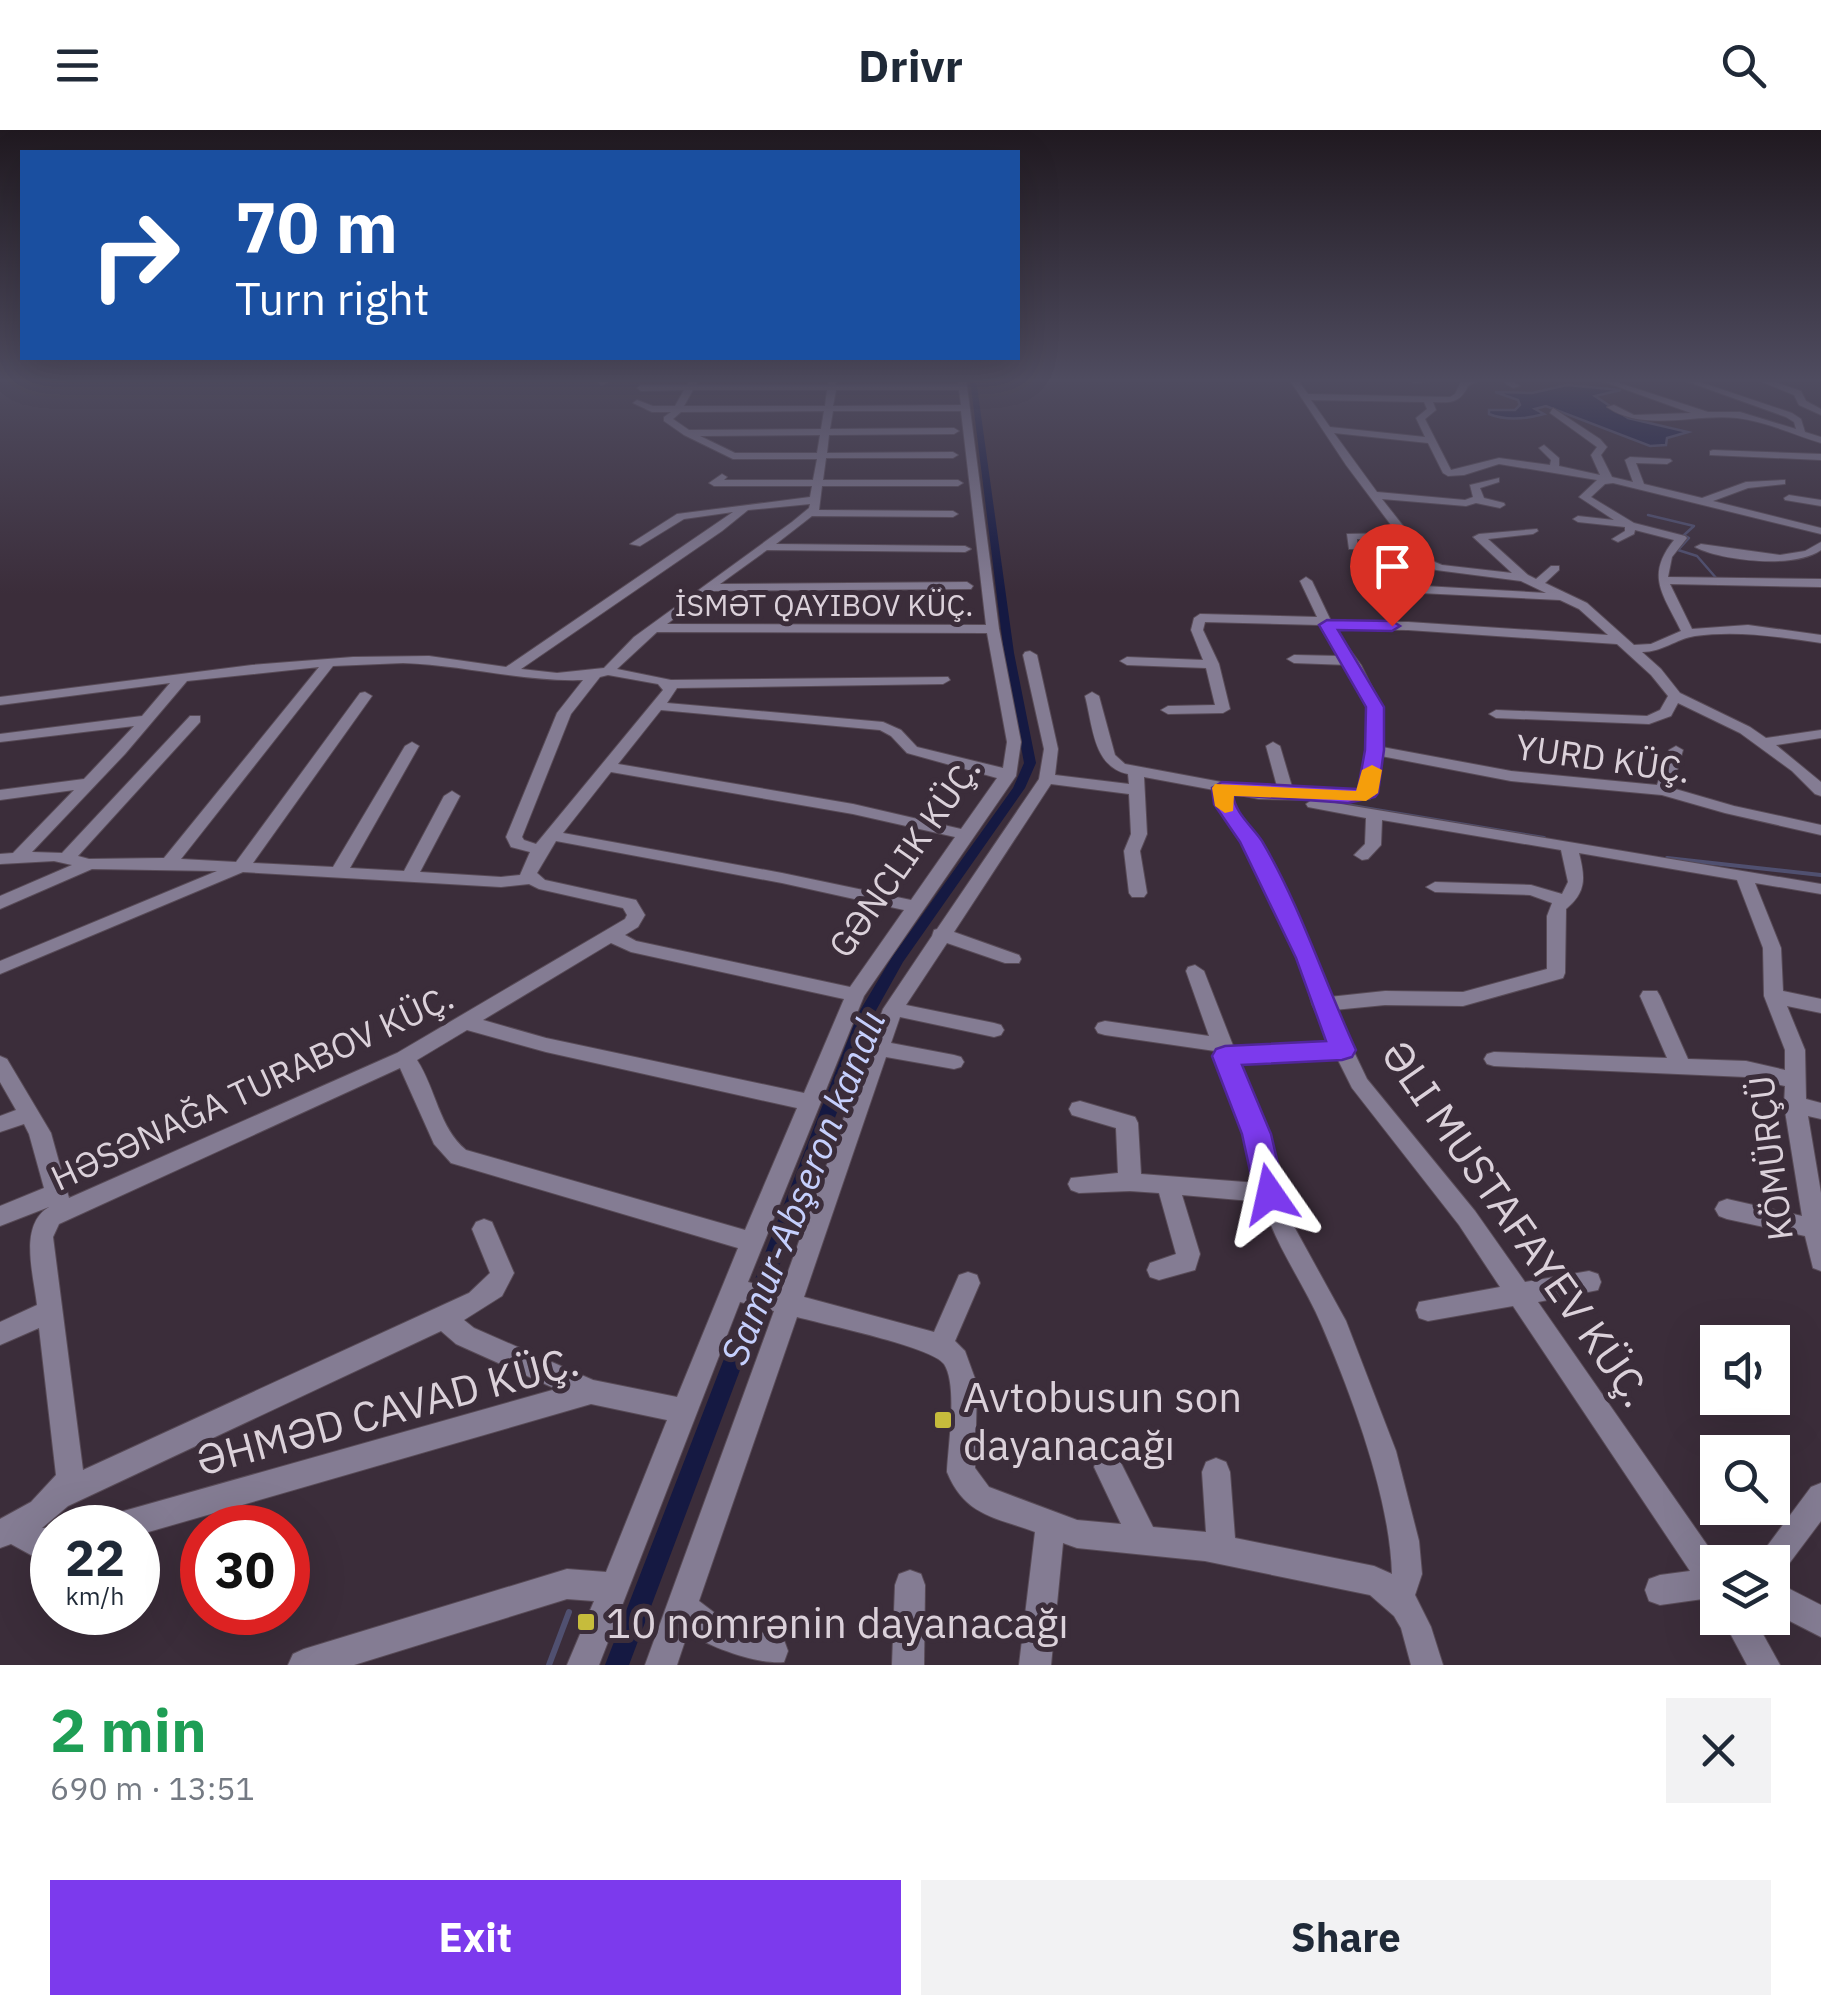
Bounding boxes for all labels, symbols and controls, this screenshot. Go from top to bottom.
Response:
text: Drivr [858,36,963,94]
icon: menu [50,38,105,93]
icon: search [1716,38,1771,93]
text: 70 m [235,181,398,272]
icon: right [70,190,200,320]
text: Turn right [235,269,430,327]
pin [1350,524,1435,627]
icon: arrive [1365,539,1420,594]
street label: İSMƏT QAYIBOV KÜÇ. [675,585,973,624]
street label: YURD KÜÇ. [1513,723,1693,793]
street label: GƏNCLIK KÜÇ. [818,748,990,966]
street label: HƏSƏNAĞA TURABOV KÜÇ. [43,973,461,1201]
water label: Samur-Abşeron kanalı [709,1003,895,1371]
street label: ƏLI MUSTAFAYEV KÜÇ. [1370,1029,1664,1417]
street label: KÖMÜRÇÜ [1737,1073,1803,1243]
position arrow [1218,1142,1322,1246]
map controls [1700,1325,1790,1635]
button: sound [1700,1325,1790,1415]
street label: ƏHMƏD CAVAD KÜÇ. [190,1332,584,1488]
place label: Avtobusun son dayanacağı [963,1369,1242,1472]
marker: Avtobusun son dayanacağı [932,1409,954,1431]
button: search [1700,1435,1790,1525]
speed limit sign: 30 [180,1505,310,1635]
text: 22 [65,1525,125,1590]
button: layers [1700,1545,1790,1635]
text: km/h [66,1579,124,1612]
place label: 10 nomrənin dayanacağı [606,1595,1069,1650]
marker: 10 nomrənin dayanacağı [575,1611,597,1633]
text: 2 min [50,1690,207,1769]
button: close [1666,1698,1771,1803]
text: 690 m · 13:51 [50,1767,255,1809]
button: Exit [50,1880,901,1995]
button: Share [921,1880,1771,1995]

